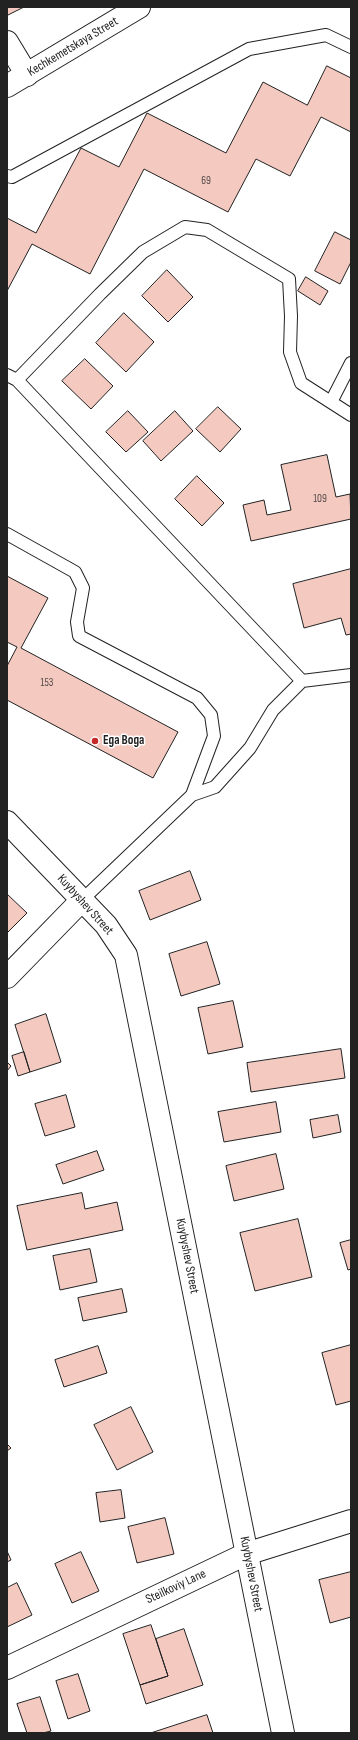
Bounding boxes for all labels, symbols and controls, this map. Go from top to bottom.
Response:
street label: Kechkemetskaya Street [25,14,121,80]
house number: 69 [201,174,211,188]
house number: 109 [313,492,327,506]
house number: 153 [41,676,53,690]
place label: Еда Вода [103,733,144,749]
marker: Еда Вода [90,736,100,746]
street label: Kuybyshev Street [54,871,116,939]
street label: Kuybyshev Street [172,1217,202,1295]
street label: Kuybyshev Street [236,1535,266,1613]
street label: Steilkoviy Lane [143,1566,209,1608]

